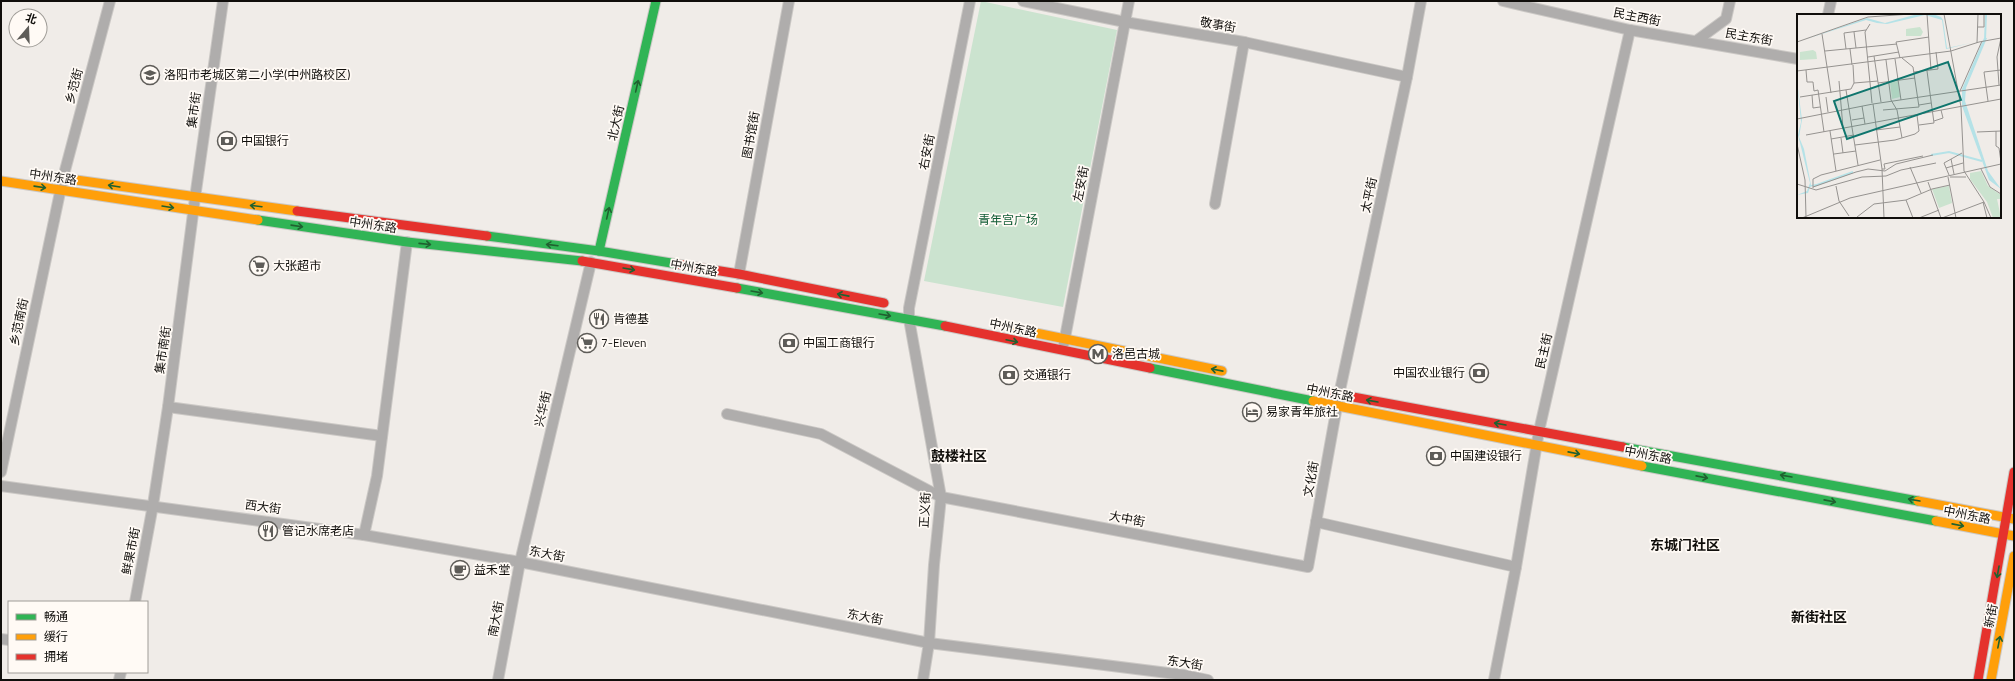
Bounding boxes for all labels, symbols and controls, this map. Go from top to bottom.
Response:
street label: 民主西街 [1612,3,1662,30]
north arrow [8,8,48,48]
text: 北 [23,9,39,28]
street label: 敬事街 [1199,12,1237,37]
inset map [1797,14,2001,218]
street label: 民主东街 [1724,23,1774,50]
school or university icon: 洛阳市老城区第二小学(中州路校区) [139,64,161,86]
place label: 洛阳市老城区第二小学(中州路校区) [164,65,350,84]
street label: 乡范街 [60,66,87,106]
one-way arrow [633,80,641,93]
street label: 集市街 [182,91,205,129]
street label: 北大街 [602,103,629,143]
street label: 图书馆街 [737,110,764,160]
bank icon: 中国银行 [216,130,238,152]
place label: 中国银行 [241,131,289,150]
street label: 右安街 [914,132,939,171]
street label: 中州东路 [28,164,78,189]
street label: 左安街 [1068,164,1093,203]
street label: 太平街 [1355,175,1382,214]
one-way arrow [108,182,121,190]
one-way arrow [33,183,46,191]
one-way arrow [250,202,263,210]
one-way arrow [161,203,174,211]
one-way arrow [605,207,612,220]
park label: 青年宫广场 [978,210,1038,229]
street label: 中州东路 [348,212,398,237]
one-way arrow [290,222,303,230]
one-way arrow [418,240,431,248]
one-way arrow [546,241,559,249]
street label: 中州东路 [669,254,719,281]
supermarket icon: 大张超市 [248,255,270,277]
place label: 大张超市 [273,256,321,275]
one-way arrow [622,265,635,273]
one-way arrow [750,288,763,296]
one-way arrow [837,291,850,299]
street label: 乡范南街 [4,296,33,347]
restaurant icon: 肯德基 [588,308,610,330]
place label: 肯德基 [613,309,649,328]
one-way arrow [878,311,891,319]
street label: 中州东路 [988,313,1039,342]
street label: 集市南街 [150,325,175,375]
street label: 民主街 [1530,331,1557,371]
supermarket icon: 7-Eleven [576,332,598,354]
bank icon: 中国工商银行 [778,332,800,354]
place label: 7-Eleven [601,333,647,352]
place label: 中国工商银行 [803,333,875,352]
one-way arrow [1005,337,1018,345]
metro station icon: 洛邑古城 [1087,343,1109,365]
place label: 洛邑古城 [1112,344,1160,363]
bank icon: 中国农业银行 [1468,362,1490,384]
place label: 中国农业银行 [1393,363,1465,382]
bank icon: 交通银行 [998,364,1020,386]
place label: 交通银行 [1023,365,1071,384]
one-way arrow [1211,366,1224,374]
street label: 中州东路 [1305,379,1355,406]
street label: 兴华街 [529,389,556,429]
one-way arrow [1366,396,1379,404]
hotel icon: 易家青年旅社 [1241,401,1263,423]
place label: 易家青年旅社 [1266,402,1338,421]
one-way arrow [1494,419,1507,427]
street label: 中州东路 [1623,441,1673,468]
district label: 鼓楼社区 [931,445,987,466]
bank icon: 中国建设银行 [1425,445,1447,467]
place label: 中国建设银行 [1450,446,1522,465]
one-way arrow [1567,449,1580,457]
street label: 文化街 [1298,460,1323,498]
one-way arrow [1780,472,1793,480]
one-way arrow [1695,473,1708,481]
street label: 正义街 [914,491,935,528]
street label: 西大街 [244,495,282,518]
one-way arrow [1908,496,1921,504]
one-way arrow [1823,497,1836,505]
street label: 中州东路 [1942,501,1992,528]
street label: 大中街 [1108,506,1147,531]
restaurant icon: 管记水席老店 [257,520,279,542]
place label: 管记水席老店 [282,521,354,540]
one-way arrow [1951,521,1964,529]
street label: 鲜果市街 [117,526,144,576]
district label: 东城门社区 [1650,534,1720,555]
street label: 东大街 [528,541,567,566]
cafe icon: 益禾堂 [449,559,471,581]
place label: 益禾堂 [474,560,510,579]
one-way arrow [1993,565,2001,578]
street label: 南大街 [483,599,508,638]
legend [8,601,148,673]
street label: 新街 [1979,602,2002,630]
street label: 东大街 [846,604,885,629]
district label: 新街社区 [1791,606,1847,627]
text: 畅通 [44,607,68,626]
text: 缓行 [44,627,68,646]
one-way arrow [1995,636,2003,649]
text: 拥堵 [44,647,68,666]
street label: 东大街 [1166,650,1204,675]

